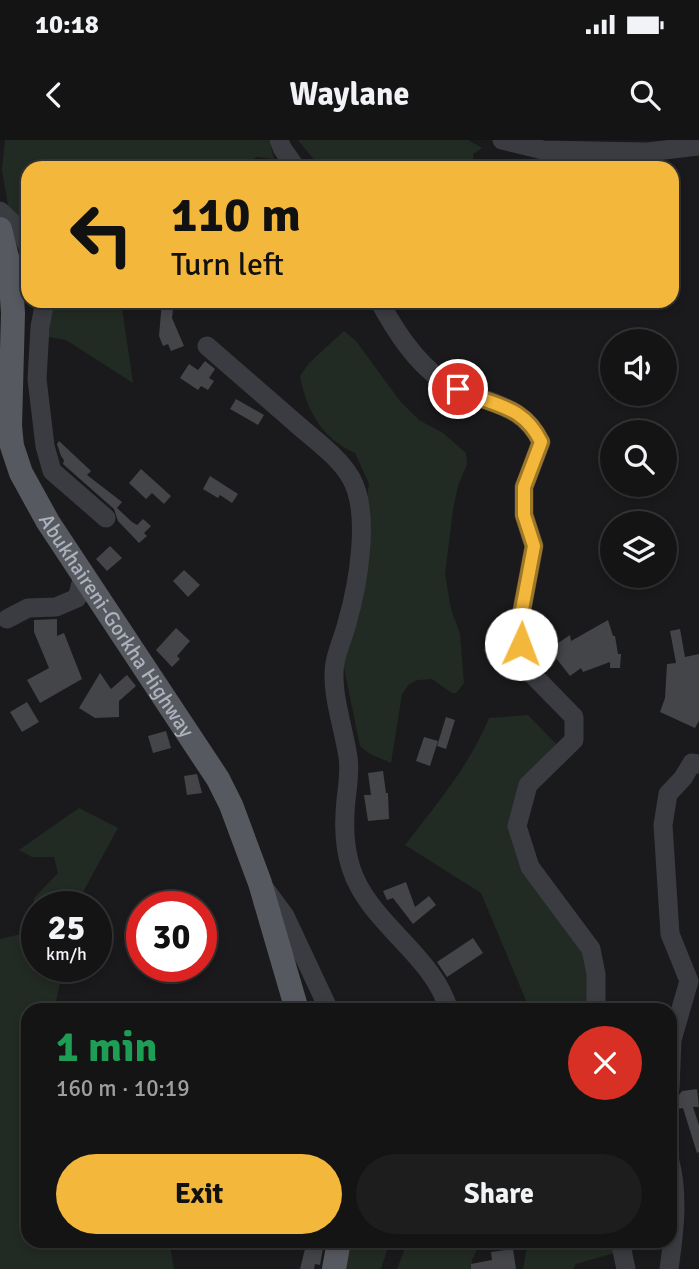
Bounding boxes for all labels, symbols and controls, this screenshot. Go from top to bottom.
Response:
text: 10:18 [35,9,99,41]
text: Waylane [290,75,409,114]
icon: back [35,76,73,114]
icon: search [626,76,664,114]
text: 110 m [171,185,301,245]
icon: left [56,189,147,280]
text: Turn left [171,245,284,284]
map controls [600,329,677,588]
button: sound [600,329,677,406]
pin [428,359,488,419]
icon: arrive [439,370,477,408]
button: search [600,420,677,497]
street label: Abukhaireni-Gorkha Highway [33,509,200,742]
button: layers [600,511,677,588]
position arrow [484,607,558,681]
speed limit sign: 30 [126,891,217,982]
text: 25 [48,906,85,949]
text: km/h [46,943,87,965]
text: 1 min [56,1022,157,1073]
button: close [568,1026,642,1100]
text: 160 m · 10:19 [56,1074,190,1103]
button: Exit [56,1154,342,1234]
button: Share [356,1154,642,1234]

